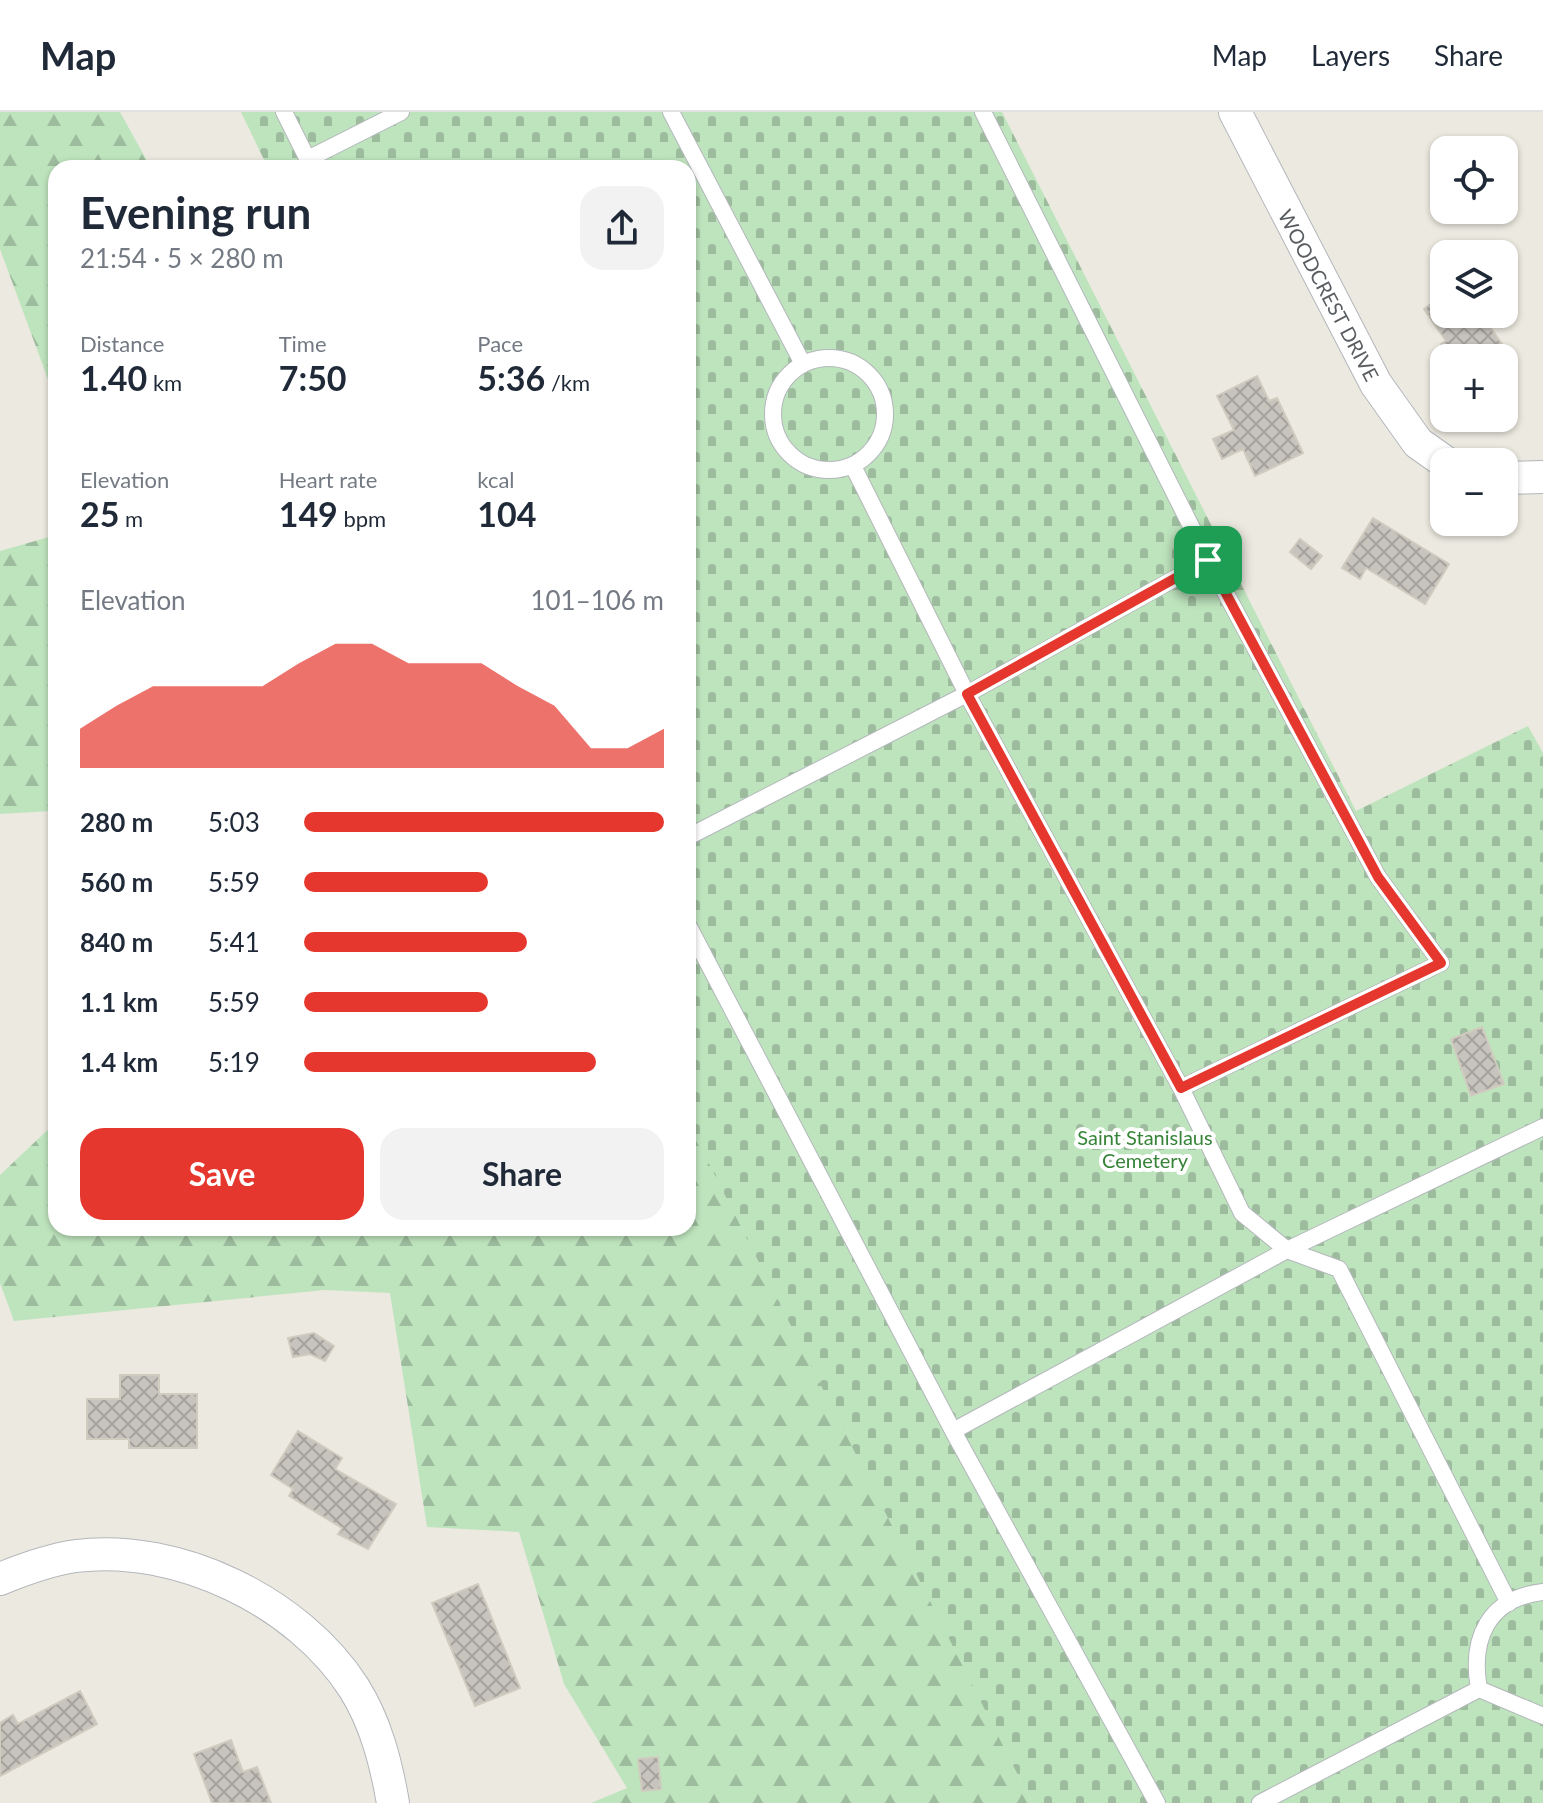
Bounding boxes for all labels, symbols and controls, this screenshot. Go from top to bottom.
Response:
text: Map [40,32,116,78]
text: Map [1212,38,1267,72]
text: Layers [1311,38,1390,72]
text: Share [1434,38,1503,72]
map controls [1430,136,1518,536]
button: locate [1430,136,1518,224]
text: Evening run [80,186,311,238]
button: share [580,186,664,270]
street label: WOODCREST DRIVE [1274,205,1384,385]
button: layers [1430,240,1518,328]
text: 21:54 · 5 × 280 m [80,242,284,274]
text: Distance [80,330,164,357]
text: Time [279,330,327,357]
text: Pace [477,330,523,357]
button: + [1430,344,1518,432]
text: 1.40 [80,357,147,398]
text: 7:50 [279,357,347,398]
text: 5:36 [477,357,545,398]
text: km [147,369,182,396]
text: /km [545,369,590,396]
button: − [1430,448,1518,536]
text: Elevation [80,466,169,493]
text: Heart rate [279,466,377,493]
text: kcal [477,466,515,493]
text: 25 [80,493,119,534]
text: 149 [279,493,338,534]
text: 104 [477,493,537,534]
text: m [119,505,143,532]
text: bpm [338,505,386,532]
pin [1174,526,1242,594]
icon: arrive [1186,538,1230,582]
text: Elevation [80,584,186,616]
text: 101–106 m [530,584,664,616]
text: 280 m [80,806,153,838]
text: 5:03 [208,806,260,838]
text: 560 m [80,866,153,898]
text: 5:59 [208,866,260,898]
text: 840 m [80,926,153,958]
text: 5:41 [208,926,260,958]
text: 1.1 km [80,986,158,1018]
text: 5:59 [208,986,260,1018]
text: 1.4 km [80,1046,158,1078]
text: 5:19 [208,1046,260,1078]
park label: Saint Stanislaus Cemetery [1077,1125,1213,1172]
button: Save [80,1128,364,1220]
button: Share [380,1128,664,1220]

